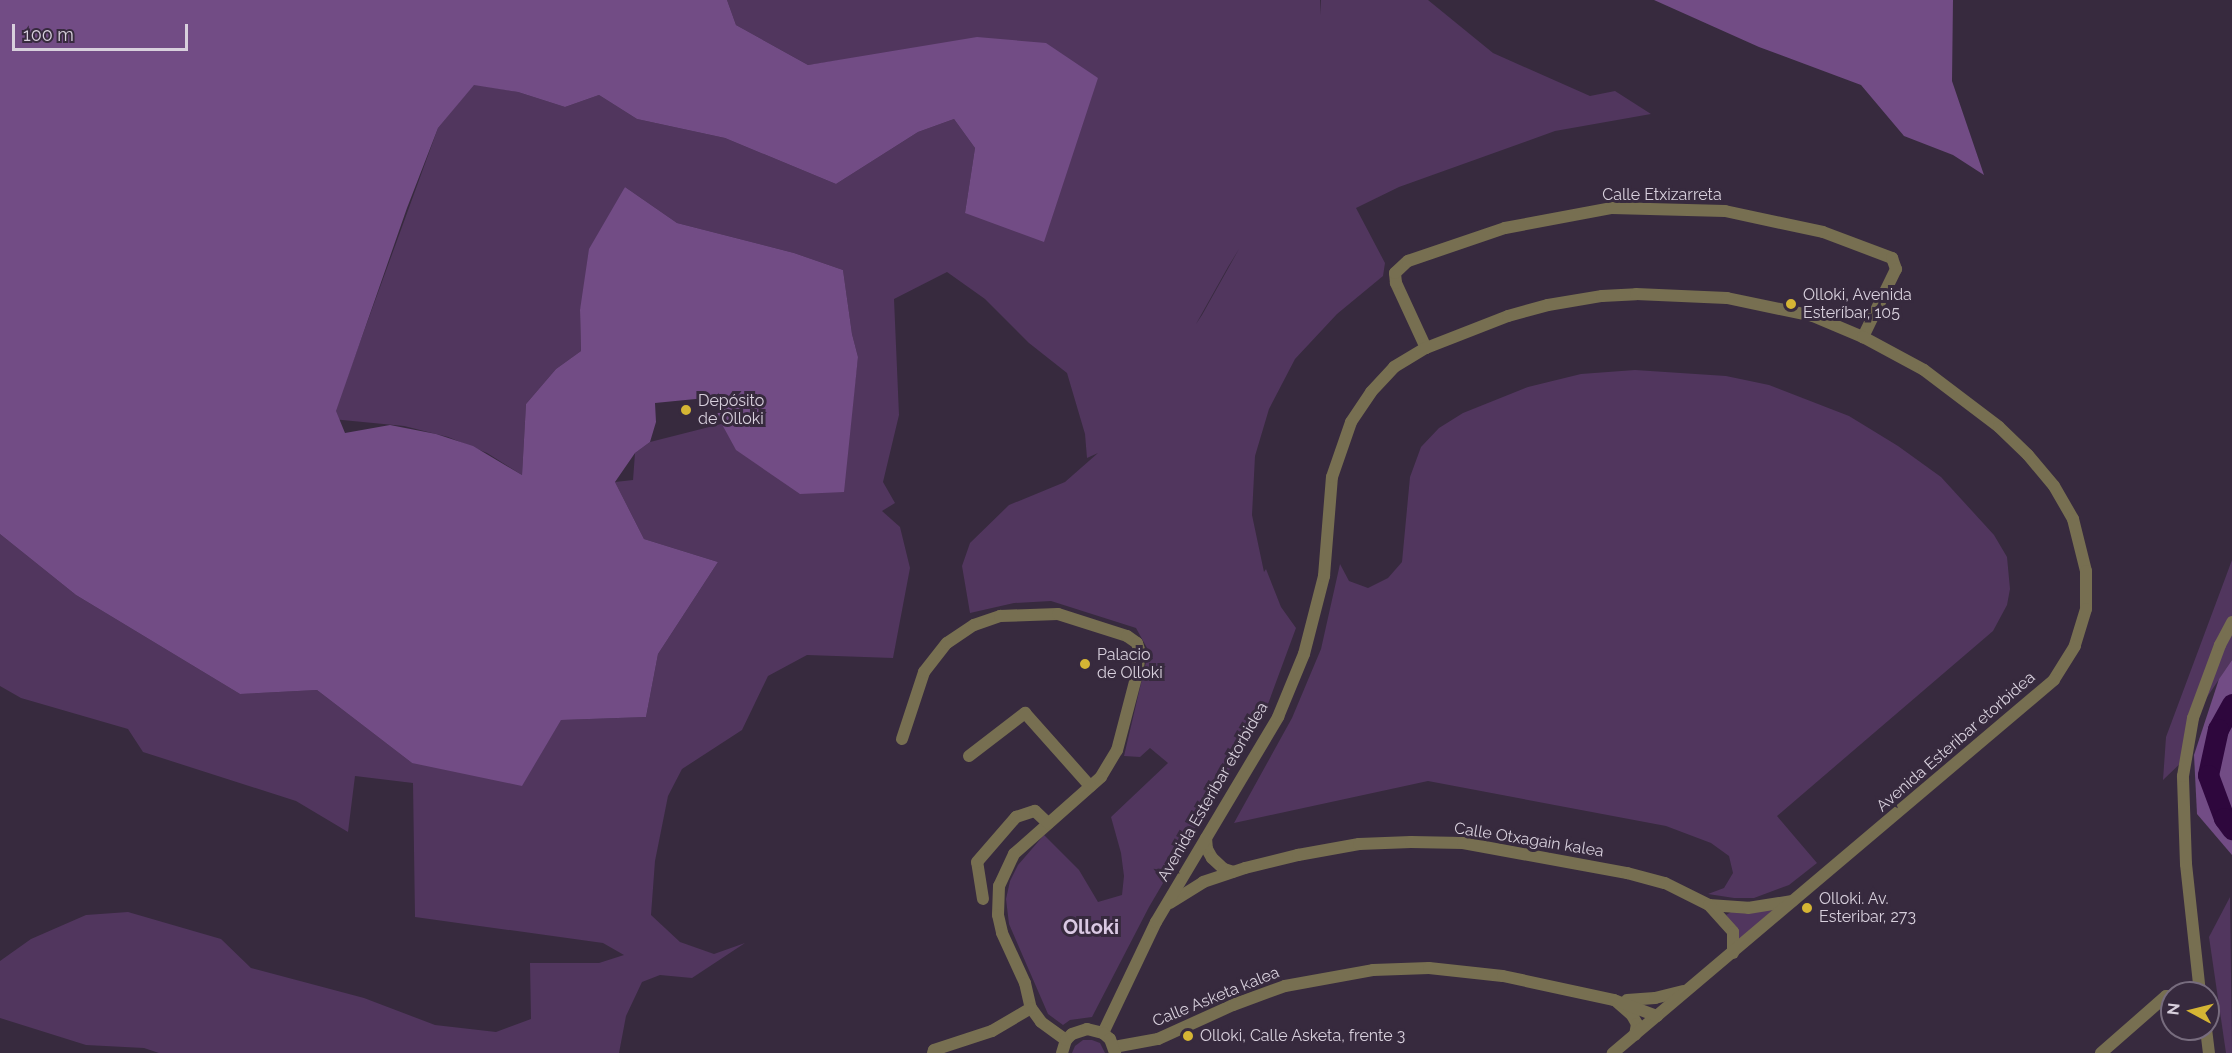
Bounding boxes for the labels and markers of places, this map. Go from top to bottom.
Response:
place label: Olloki, Avenida Esteríbar, 105 [1803,285,1912,323]
marker: Olloki, Avenida Esteríbar, 105 [1784,297,1798,311]
place label: Depósito de Olloki [698,391,764,429]
marker: Depósito de Olloki [679,403,693,417]
place label: Palacio de Olloki [1097,645,1163,683]
marker: Palacio de Olloki [1078,657,1092,671]
place label: Olloki. Av. Esteribar, 273 [1819,889,1916,927]
marker: Olloki. Av. Esteribar, 273 [1800,901,1814,915]
place label: Olloki, Calle Asketa, frente 3 [1200,1026,1406,1046]
marker: Olloki, Calle Asketa, frente 3 [1181,1029,1195,1043]

